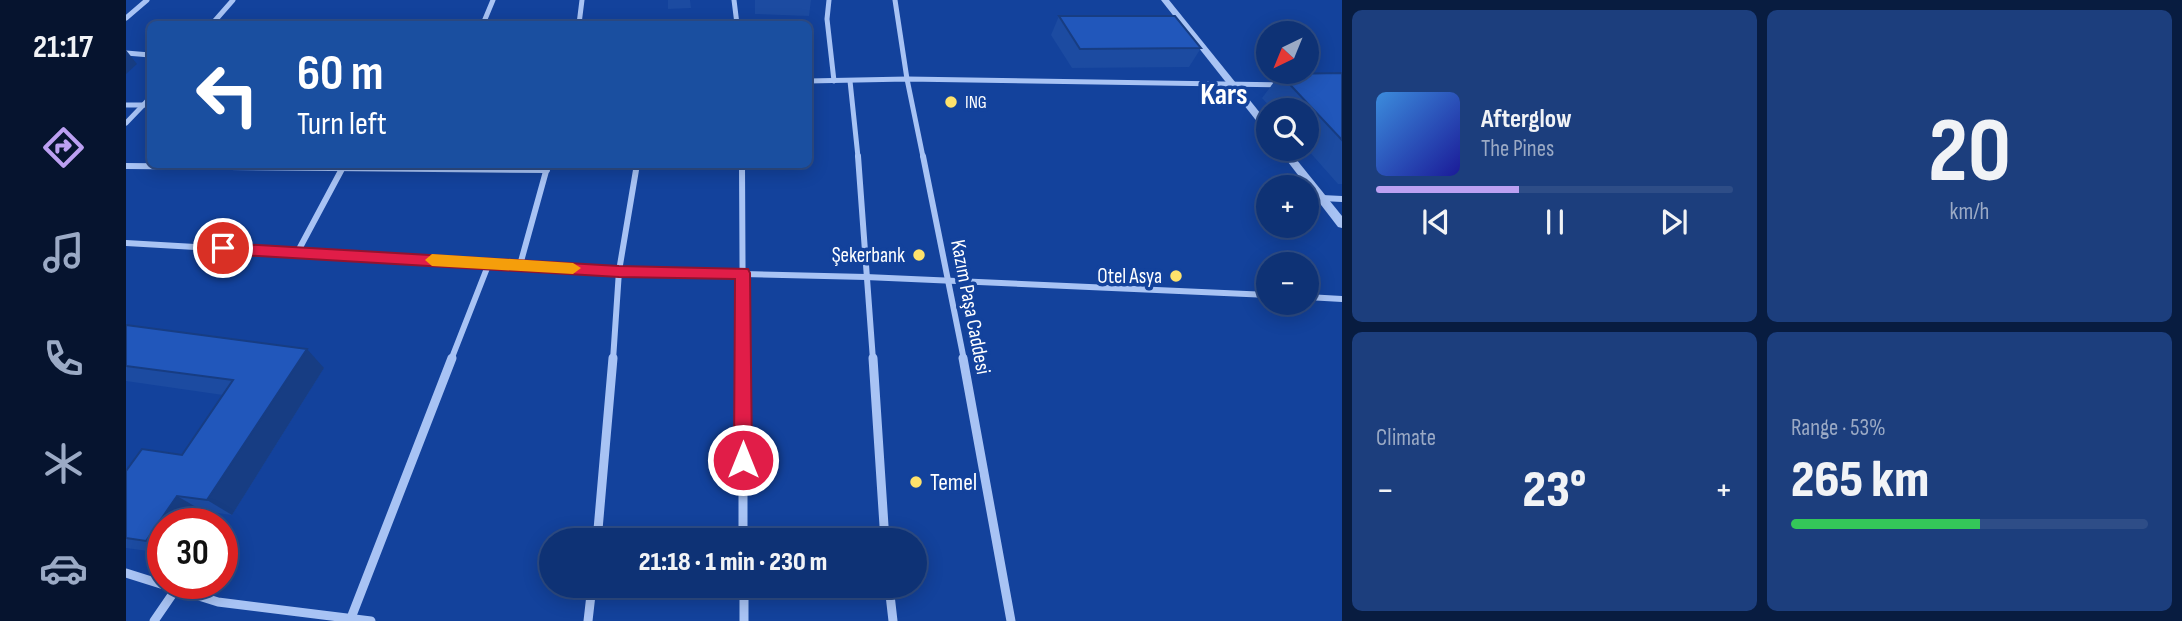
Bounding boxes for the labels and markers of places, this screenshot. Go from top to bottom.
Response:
place label: ING [965,92,987,113]
marker: ING [943,94,959,110]
pin [193,218,253,278]
place label: Şekerbank [832,243,905,268]
marker: Şekerbank [911,247,927,263]
place label: Otel Asya [1097,264,1162,289]
marker: Otel Asya [1168,268,1184,284]
place label: Temel [930,468,977,497]
marker: Temel [908,474,924,490]

